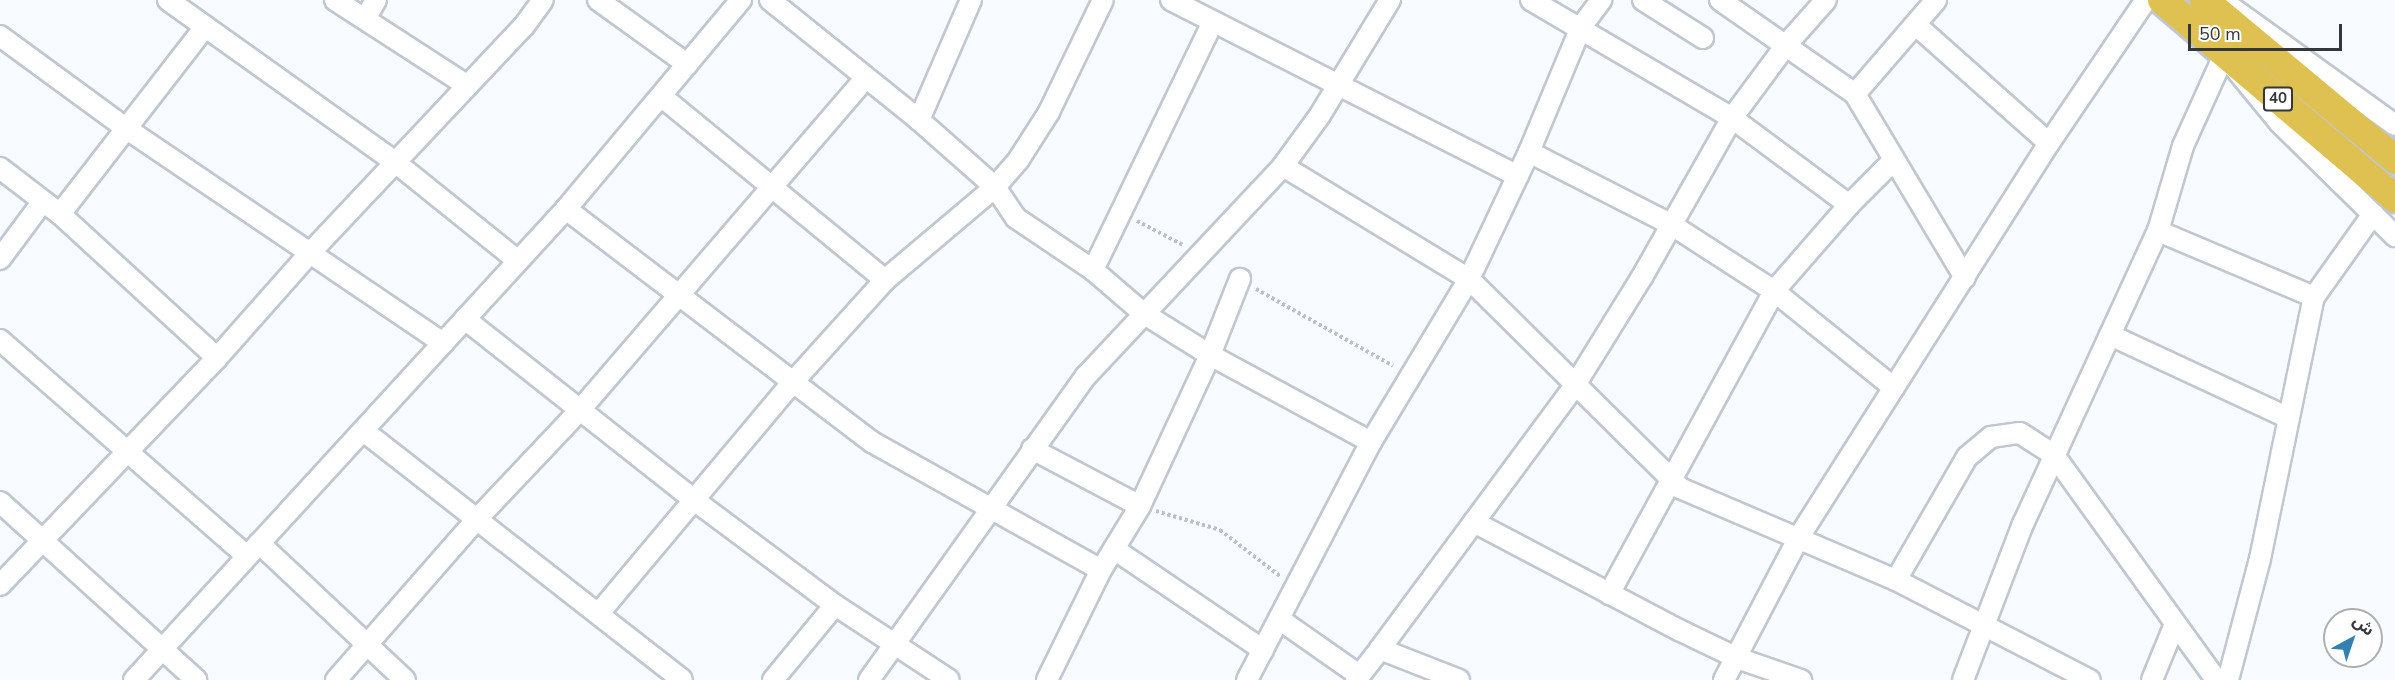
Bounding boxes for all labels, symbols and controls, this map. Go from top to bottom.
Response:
scale bar [2191,12,2346,50]
text: 50 m [2199,22,2241,46]
road number: 40 [2263,87,2293,111]
north arrow [2323,608,2383,668]
text: ش [2348,610,2379,641]

